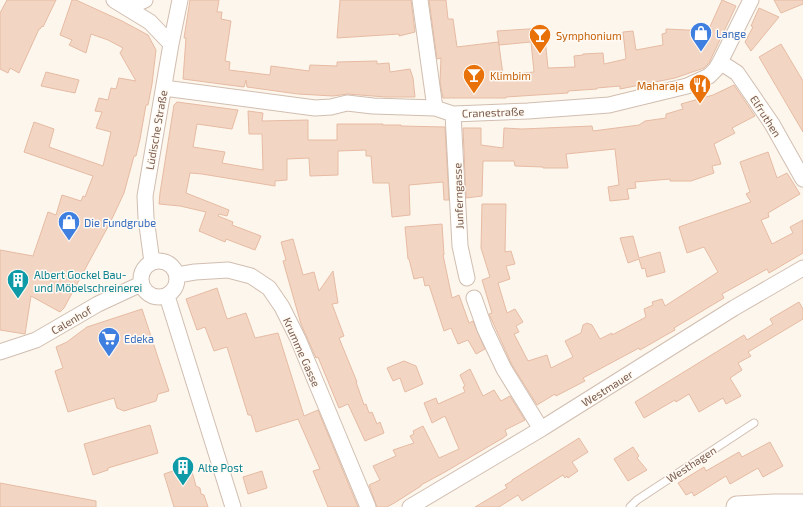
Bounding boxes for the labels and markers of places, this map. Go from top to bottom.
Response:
shop icon: Lange [688,20,714,53]
bar icon: Symphonium [527,22,553,55]
place label: Lange [716,27,746,40]
place label: Symphonium [556,29,622,42]
bar icon: Klimbim [461,62,487,95]
place label: Klimbim [490,69,531,82]
restaurant icon: Maharaja [687,72,713,105]
place label: Maharaja [637,79,684,93]
shop icon: Die Fundgrube [56,209,82,242]
place label: Die Fundgrube [84,216,156,229]
building icon: Albert Gockel Bau- und Möbelschreinerei [5,267,31,300]
place label: Albert Gockel Bau- und Möbelschreinerei [34,268,142,294]
supermarket icon: Edeka [96,325,122,358]
place label: Edeka [124,332,154,345]
building icon: Alte Post [170,454,196,487]
place label: Alte Post [198,461,243,474]

